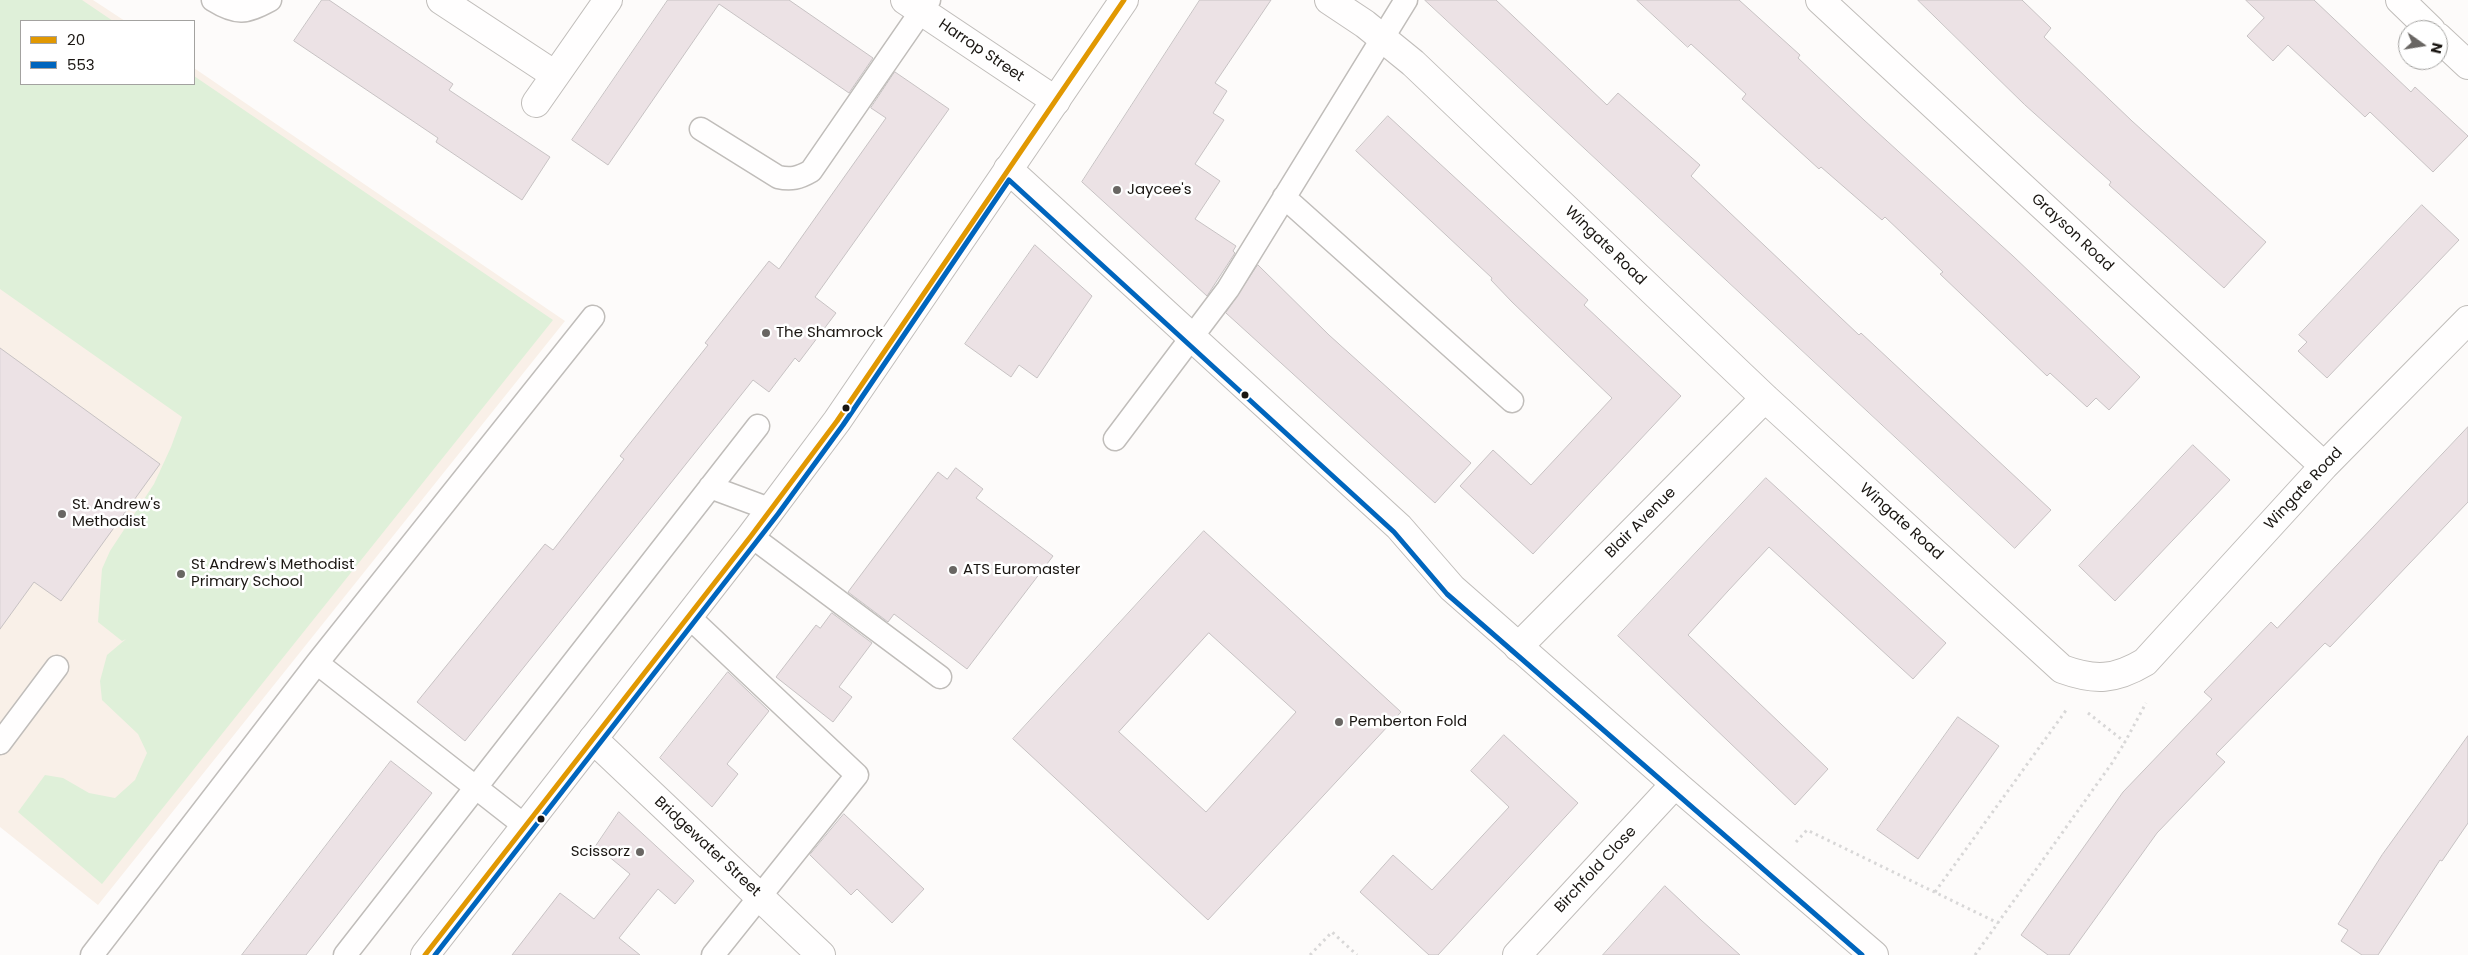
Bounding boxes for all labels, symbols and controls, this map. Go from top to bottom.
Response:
street label: Harrop Street [935,16,1027,86]
legend [20,20,195,85]
north arrow [2398,20,2448,70]
text: 20 [67,29,85,50]
text: N [2426,41,2448,56]
text: 553 [67,54,95,75]
place label: Jaycee's [1127,181,1191,199]
marker: Jaycee's [1111,184,1123,196]
street label: Grayson Road [2027,190,2117,276]
street label: Wingate Road [1561,203,1649,289]
place label: The Shamrock [776,324,883,342]
marker: The Shamrock [760,327,772,339]
unlabelled marker [1240,390,1250,400]
unlabelled marker [841,403,851,413]
street label: Wingate Road [2261,444,2347,534]
street label: Wingate Road [1856,480,1946,564]
street label: Blair Avenue [1602,484,1680,562]
place label: St. Andrew's Methodist [72,496,161,531]
marker: St. Andrew's Methodist [56,508,68,520]
place label: St Andrew's Methodist Primary School [191,556,355,591]
place label: ATS Euromaster [963,561,1080,579]
marker: ATS Euromaster [947,564,959,576]
marker: St Andrew's Methodist Primary School [175,568,187,580]
place label: Pemberton Fold [1349,713,1467,731]
marker: Pemberton Fold [1333,716,1345,728]
street label: Bridgewater Street [650,793,764,901]
unlabelled marker [536,814,546,824]
street label: Birchfold Close [1551,823,1641,917]
place label: Scissorz [571,843,630,861]
marker: Scissorz [634,846,646,858]

